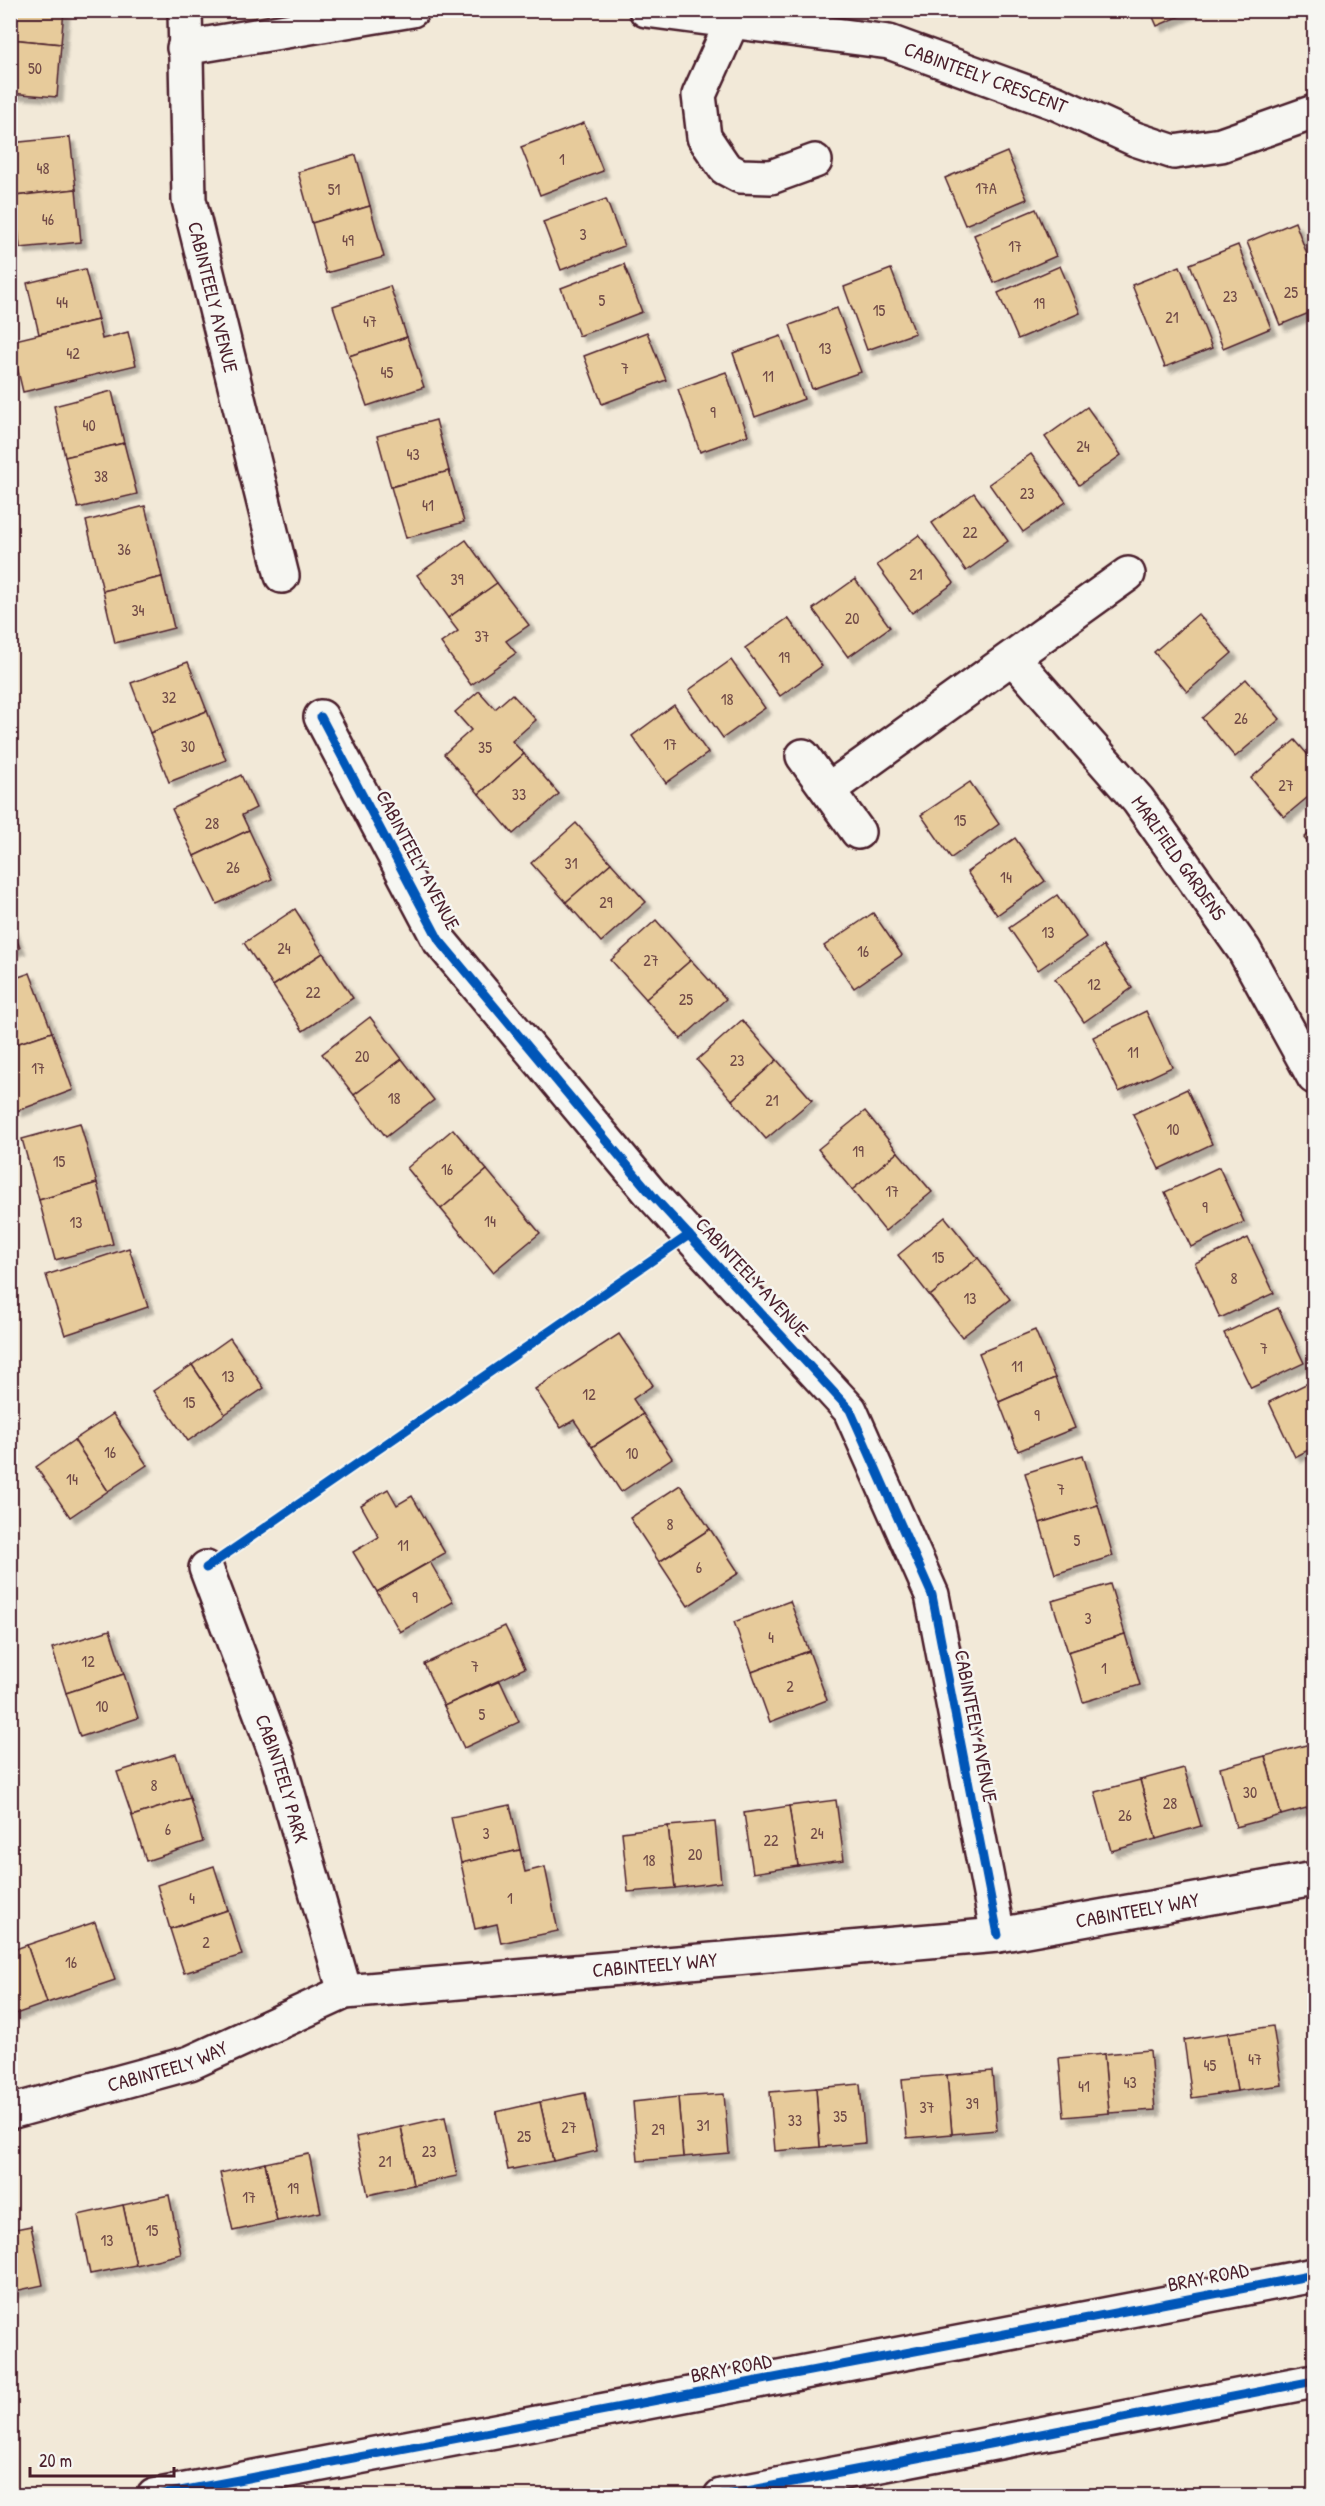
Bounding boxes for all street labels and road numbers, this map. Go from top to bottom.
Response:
street label: CABINTEELY CRESCENT [900,35,1073,120]
street label: CABINTEELY AVENUE [182,219,245,375]
street label: CABINTEELY AVENUE [370,785,467,934]
street label: MARLFIELD GARDENS [1126,790,1233,926]
street label: CABINTEELY AVENUE [690,1211,815,1342]
street label: CABINTEELY AVENUE [949,1648,1005,1804]
street label: CABINTEELY PARK [249,1710,315,1846]
street label: CABINTEELY WAY [1073,1886,1201,1934]
street label: CABINTEELY WAY [591,1946,718,1983]
street label: CABINTEELY WAY [104,2034,232,2098]
street label: BRAY ROAD [1165,2255,1251,2298]
street label: BRAY ROAD [688,2346,774,2389]

